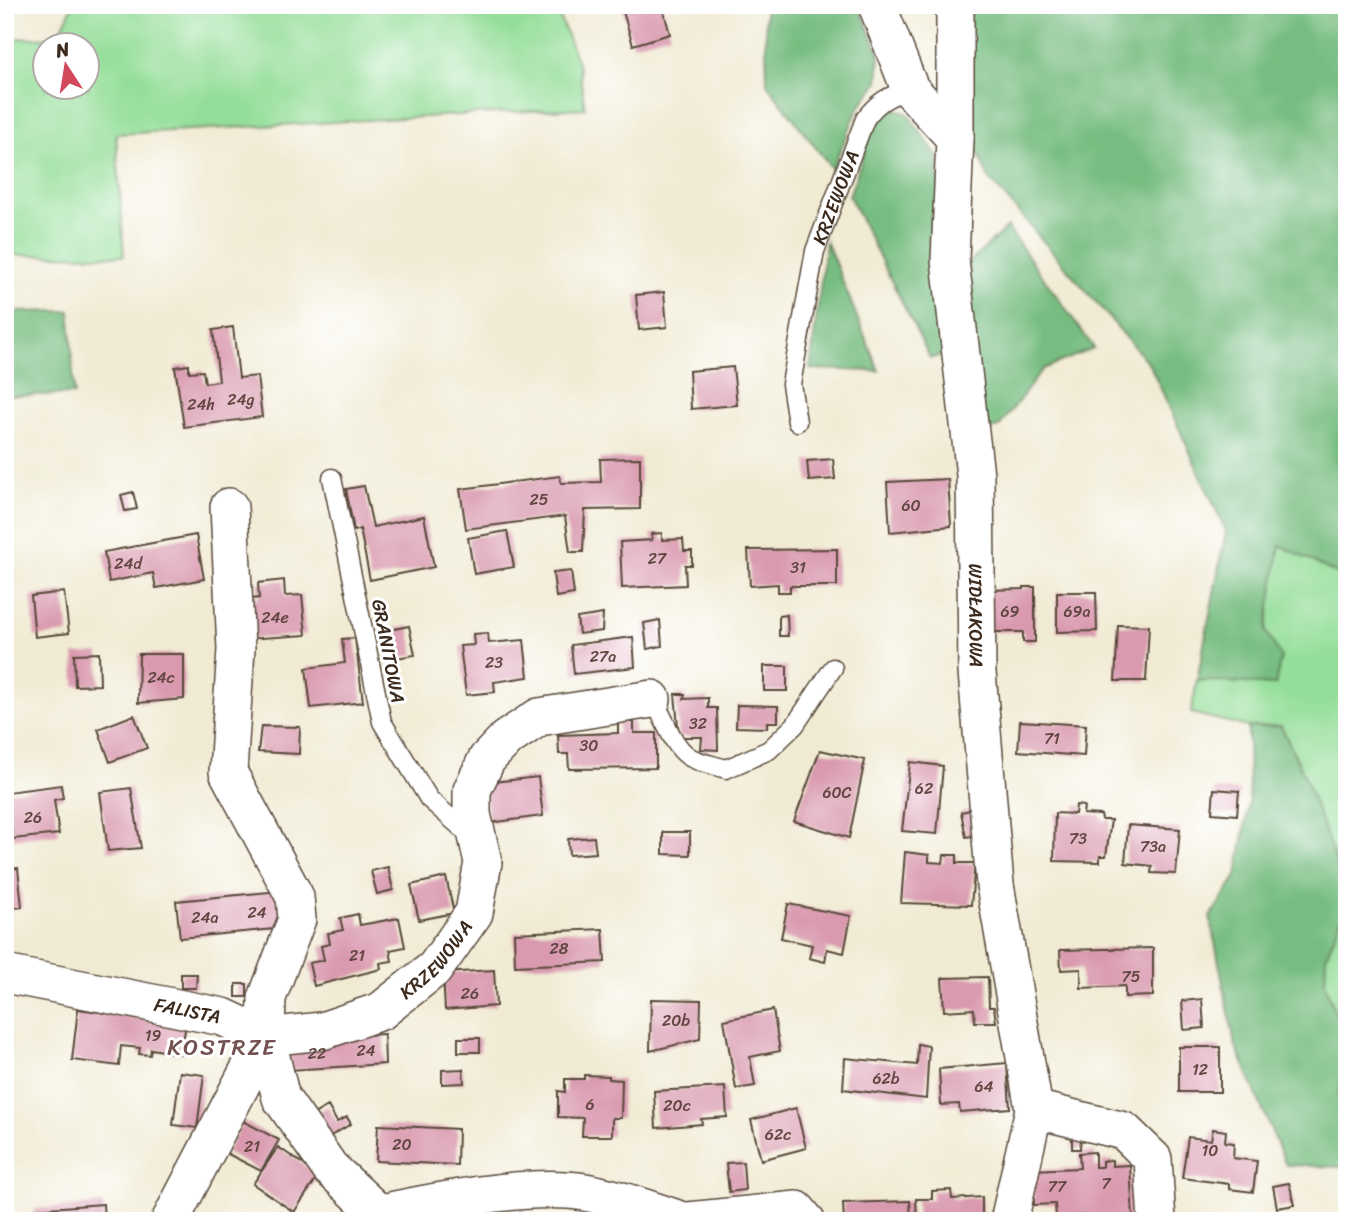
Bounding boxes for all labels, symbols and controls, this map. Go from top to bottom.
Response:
north arrow [32,32,102,102]
text: N [52,32,73,68]
street label: KRZEWOWA [803,145,869,250]
house number: 24g [227,385,255,414]
house number: 24h [187,390,215,419]
house number: 25 [529,485,549,514]
house number: 60 [901,491,921,520]
house number: 27 [648,544,667,573]
house number: 24d [114,549,143,578]
house number: 31 [790,553,806,582]
street label: WIDŁAKOWA [959,563,993,668]
street label: GRANITOWA [362,596,415,706]
house number: 69 [1001,597,1020,626]
house number: 69a [1064,597,1090,626]
house number: 24e [261,603,289,632]
house number: 27a [590,642,616,671]
house number: 23 [485,648,503,677]
house number: 24c [147,663,175,692]
house number: 32 [689,709,707,738]
house number: 71 [1044,724,1060,753]
house number: 30 [580,731,598,760]
house number: 62 [915,774,933,803]
house number: 60C [822,778,852,807]
house number: 26 [24,803,42,832]
house number: 73 [1069,824,1087,853]
house number: 73a [1140,832,1166,861]
house number: 24 [247,898,267,927]
house number: 24a [191,903,219,932]
street label: KRZEWOWA [392,913,481,1008]
house number: 28 [550,934,569,963]
house number: 21 [349,941,365,970]
house number: 75 [1122,962,1141,991]
house number: 26 [461,979,479,1008]
street label: FALISTA [151,988,223,1033]
house number: 20b [662,1006,690,1035]
house number: 19 [145,1021,162,1050]
district label: KOSTRZE [167,1027,277,1068]
house number: 24 [356,1036,376,1065]
house number: 22 [308,1039,326,1068]
house number: 12 [1192,1055,1208,1084]
house number: 62b [872,1064,900,1093]
house number: 64 [974,1072,994,1101]
house number: 6 [585,1090,595,1119]
house number: 20c [663,1091,691,1120]
house number: 62c [765,1120,791,1149]
house number: 20 [392,1130,412,1159]
house number: 21 [244,1132,260,1161]
house number: 10 [1202,1136,1218,1165]
house number: 7 [1101,1169,1111,1198]
house number: 77 [1048,1172,1067,1201]

